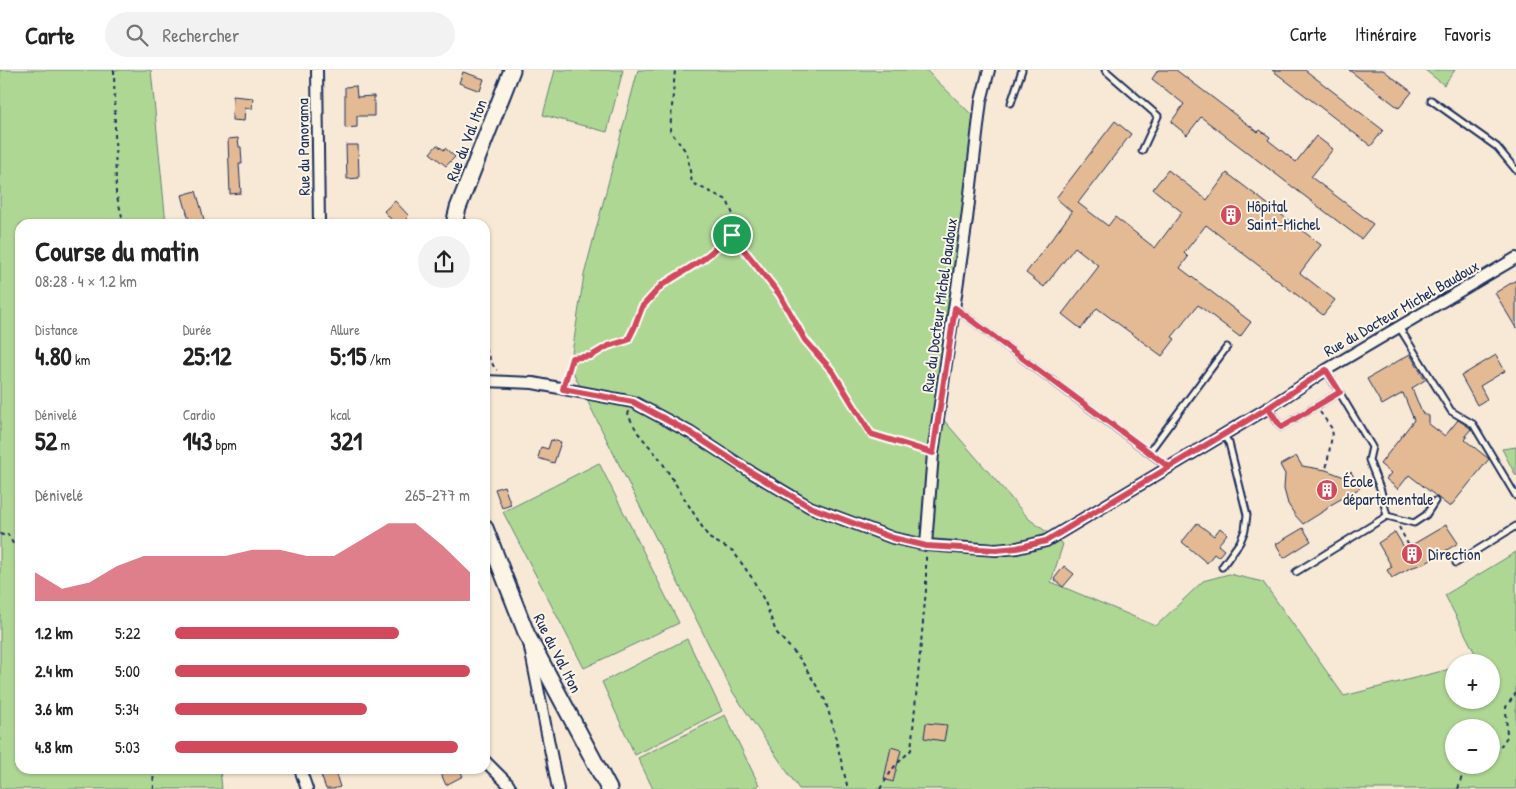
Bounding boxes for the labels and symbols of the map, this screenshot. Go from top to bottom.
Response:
street label: Rue du Val Iton [440,96,492,184]
street label: Rue du Panorama [291,98,315,196]
place label: Hôpital Saint-Michel [1247,195,1321,235]
building icon: Hôpital Saint-Michel [1219,203,1243,227]
pin [711,214,753,256]
street label: Rue du Docteur Michel Baudoux [916,216,962,394]
street label: Rue du Docteur Michel Baudoux [1319,255,1483,361]
place label: École départementale [1343,470,1434,510]
building icon: École départementale [1315,478,1339,502]
building icon: Direction [1400,542,1424,566]
place label: Direction [1428,543,1481,565]
street label: Rue du Val Iton [529,610,587,696]

